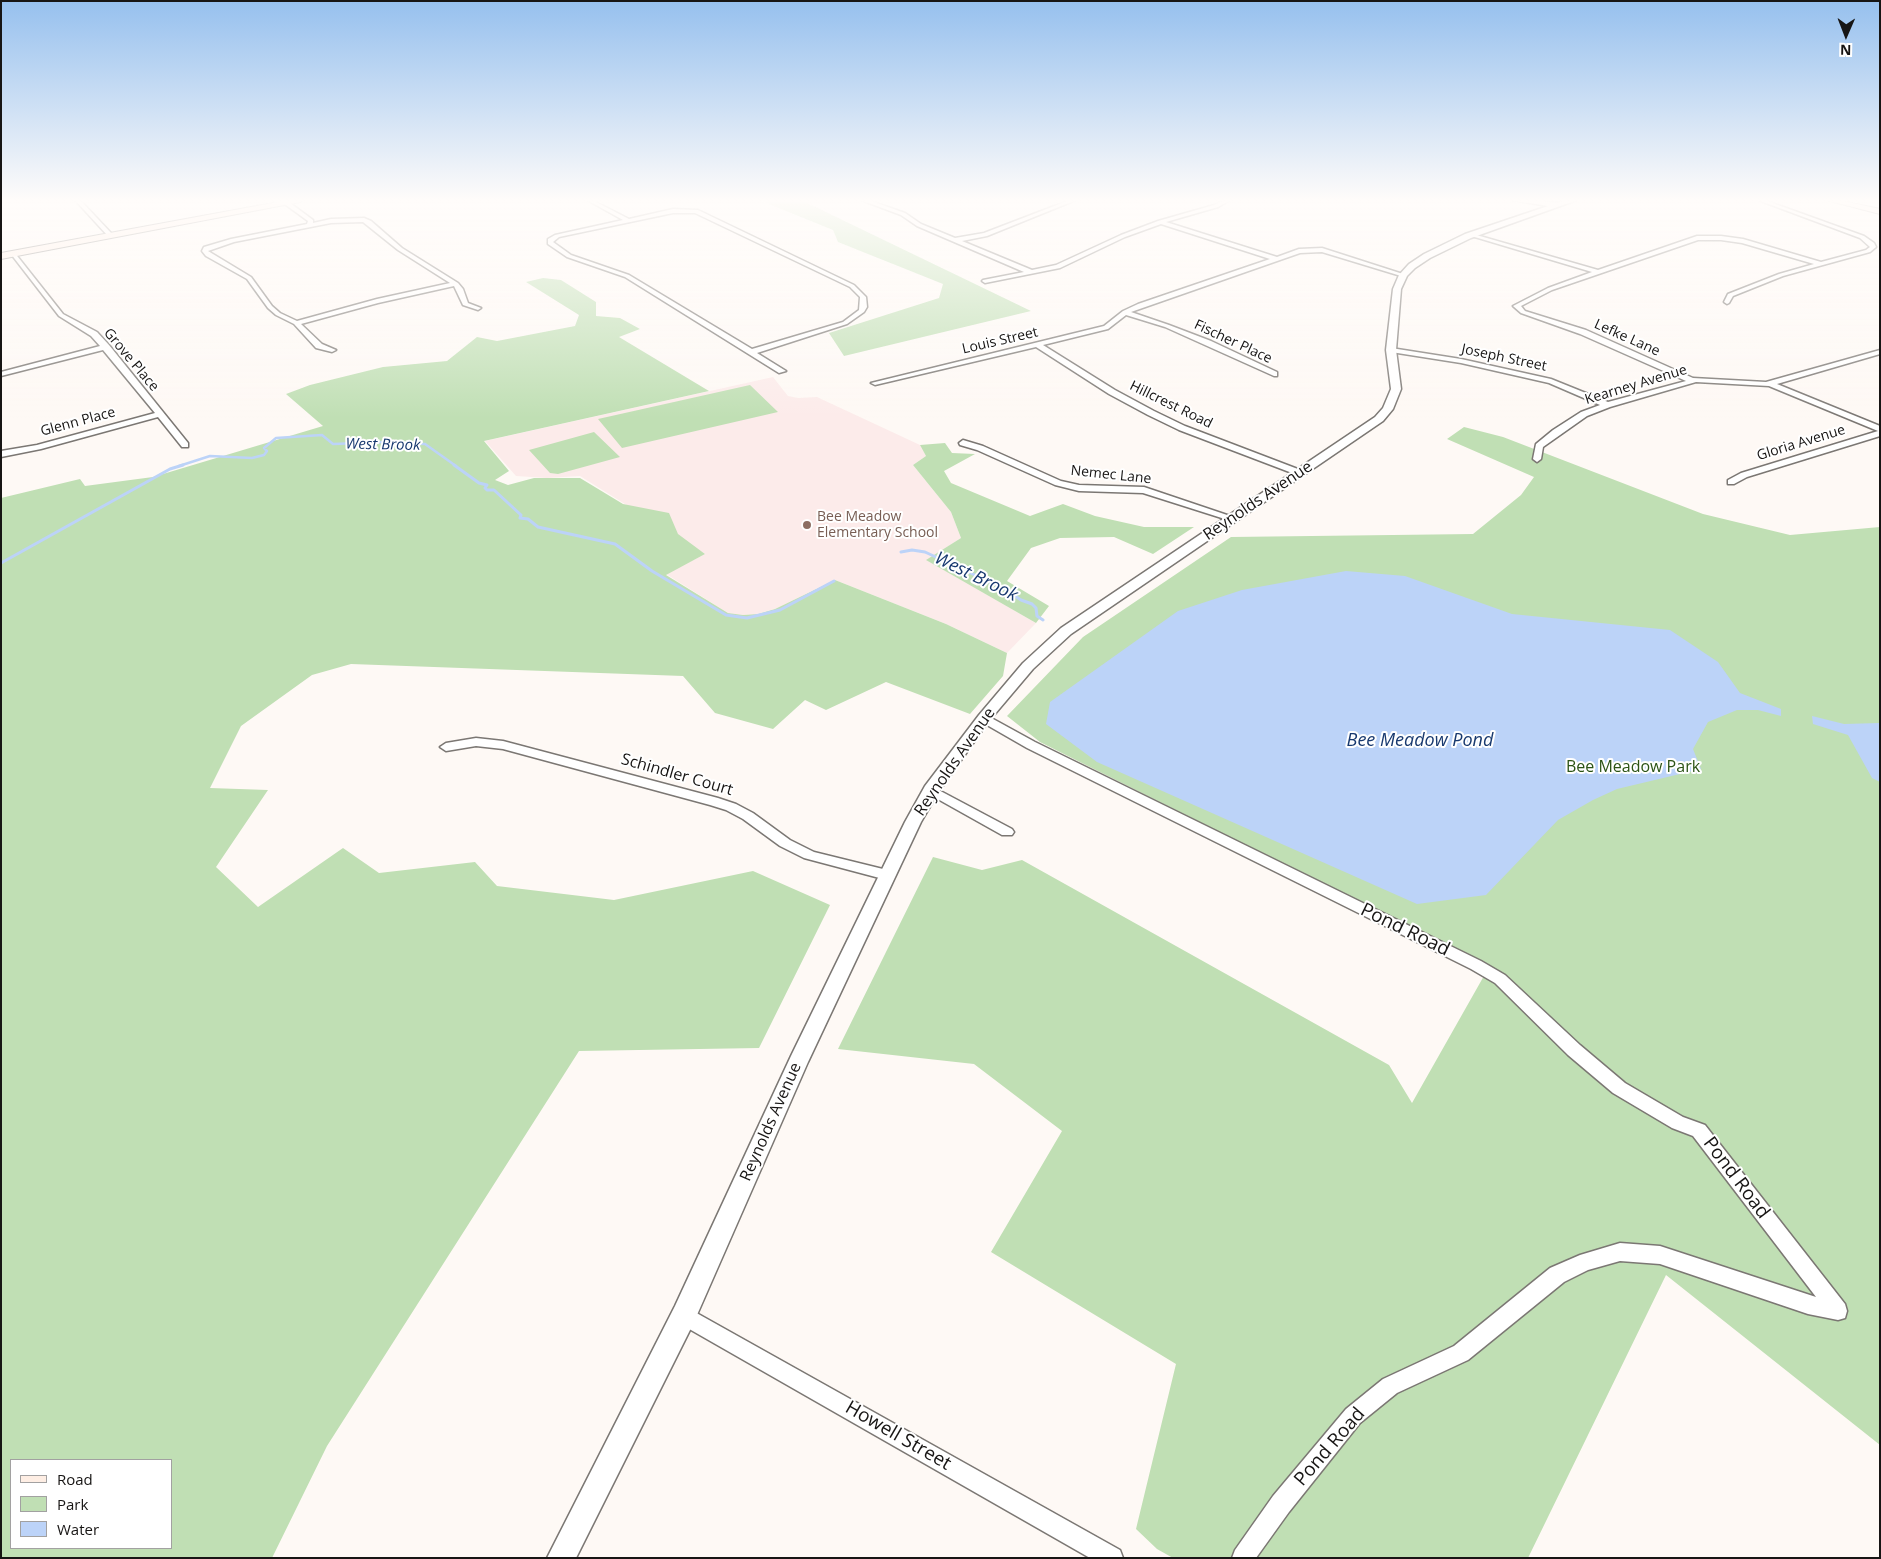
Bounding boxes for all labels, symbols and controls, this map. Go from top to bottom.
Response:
north arrow [1821,10,1871,60]
text: N [1840,41,1852,60]
street label: Lefke Lane [1591,316,1663,360]
street label: Fischer Place [1191,317,1275,367]
street label: Louis Street [960,324,1040,358]
street label: Grove Place [100,325,162,395]
street label: Joseph Street [1460,341,1548,375]
street label: Kearney Avenue [1583,362,1689,408]
street label: Hillcrest Road [1127,378,1215,432]
street label: Glenn Place [39,404,117,440]
street label: Gloria Avenue [1755,422,1847,464]
water label: West Brook [345,435,421,455]
street label: Reynolds Avenue [1200,457,1316,545]
street label: Nemec Lane [1070,462,1152,488]
place label: Bee Meadow Elementary School [817,509,938,542]
marker: Bee Meadow Elementary School [801,519,813,531]
water label: West Brook [931,548,1021,606]
street label: Reynolds Avenue [911,704,999,820]
water label: Bee Meadow Pond [1347,730,1493,752]
street label: Schindler Court [619,750,735,800]
park label: Bee Meadow Park [1566,757,1700,777]
street label: Pond Road [1357,899,1453,961]
street label: Reynolds Avenue [736,1060,806,1184]
street label: Pond Road [1698,1133,1774,1223]
street label: Howell Street [841,1397,955,1475]
street label: Pond Road [1290,1403,1370,1491]
legend [10,1459,172,1549]
text: Road [57,1469,93,1489]
text: Park [57,1494,88,1514]
text: Water [57,1519,99,1539]

